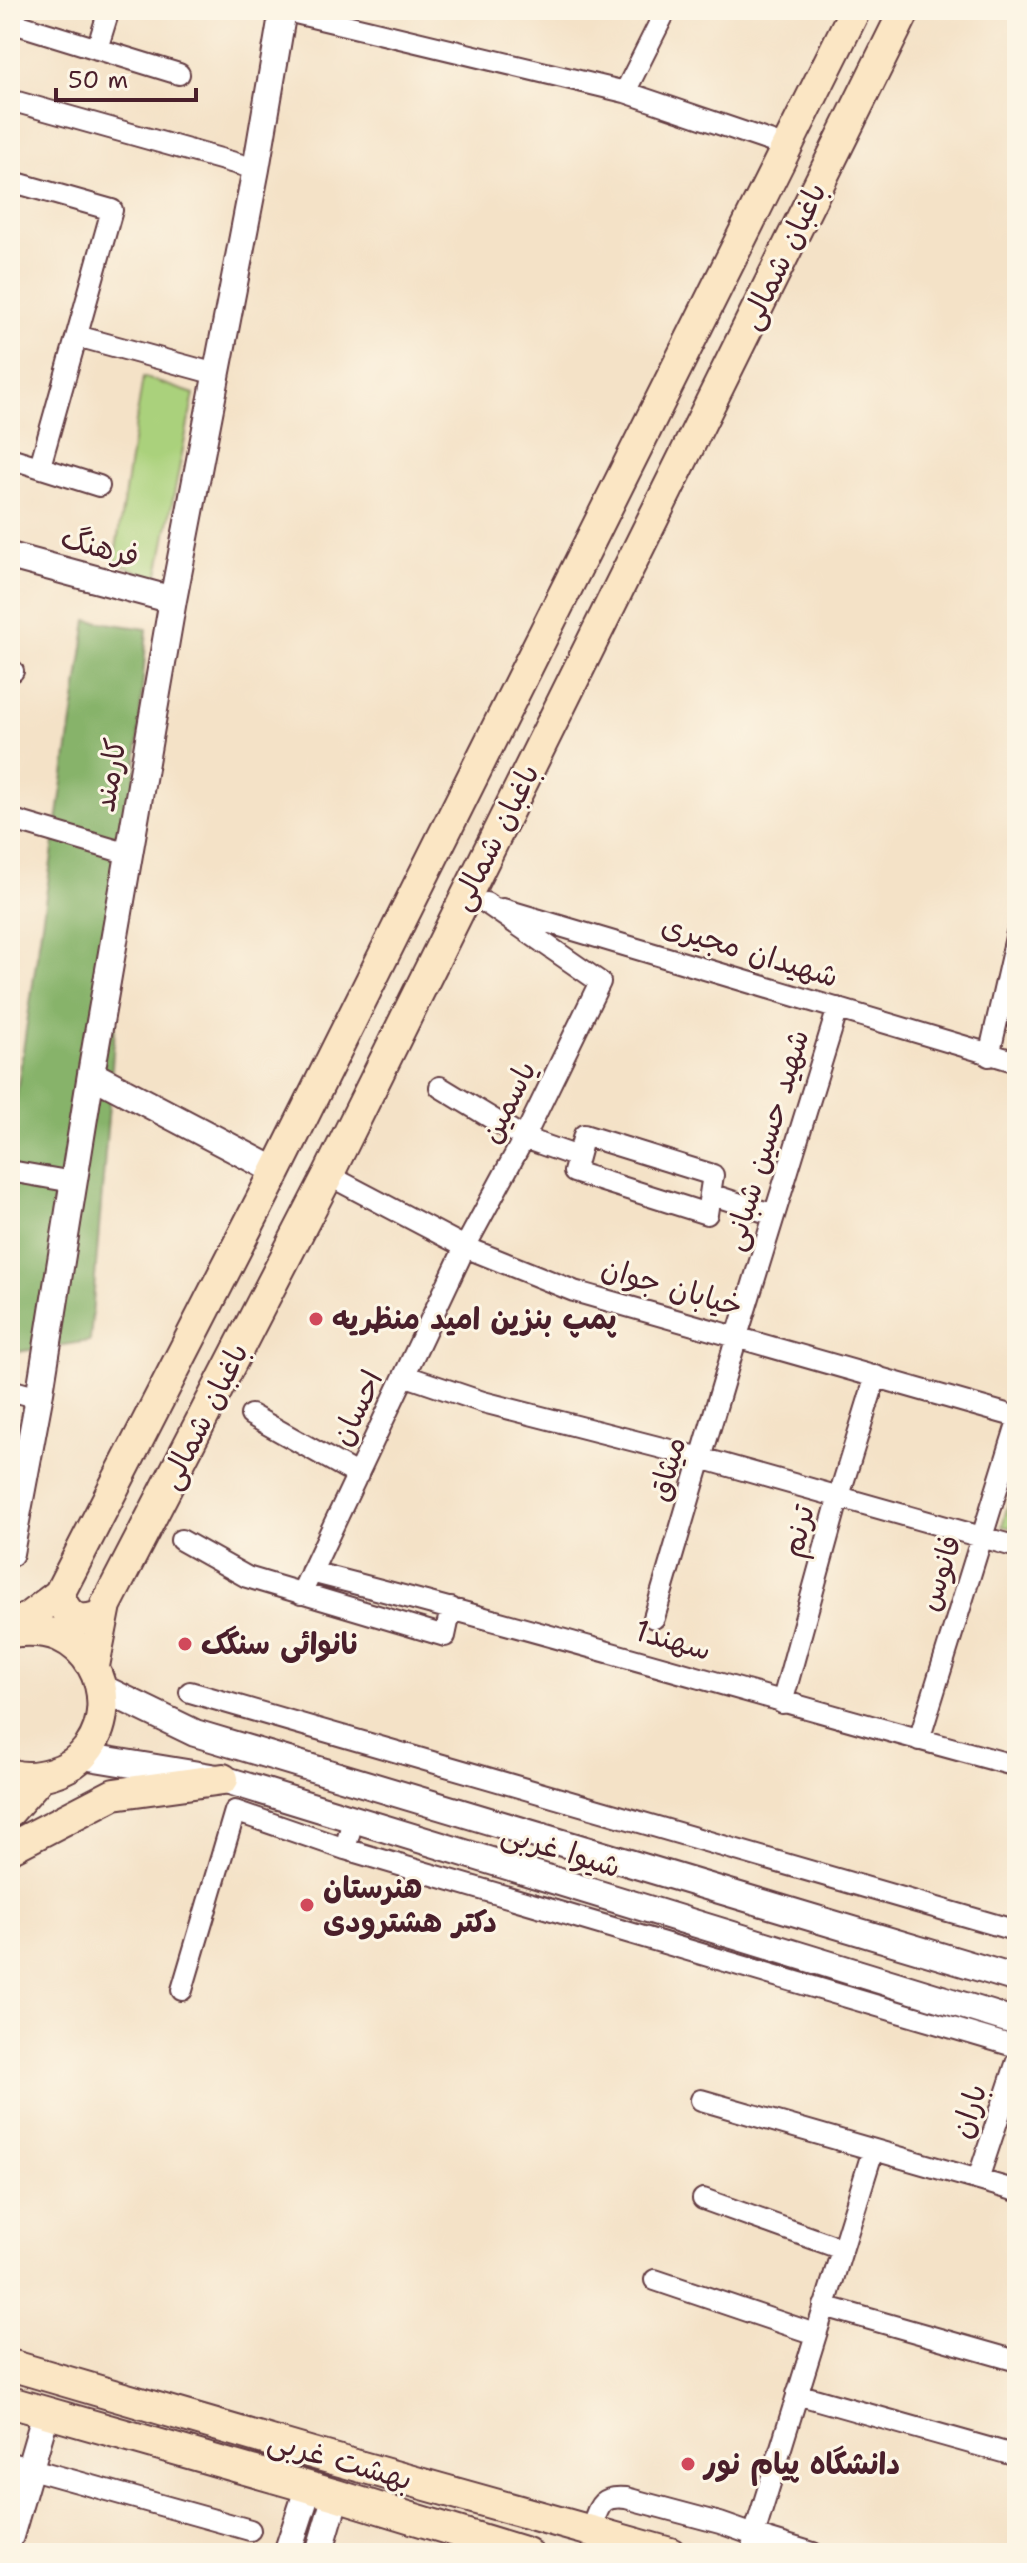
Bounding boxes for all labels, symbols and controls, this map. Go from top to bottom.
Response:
scale bar [56,52,196,102]
text: 50 m [68,64,128,96]
street label: باغبان شمالی [729,175,836,336]
street label: فرهنگ [56,516,144,577]
street label: کارمند [83,735,136,815]
street label: باغبان شمالی [440,757,549,917]
street label: شهیدان مجیری [657,904,844,997]
street label: شهید حسین شبانی [712,1024,819,1256]
street label: یاسمین [469,1053,546,1150]
street label: خیابان جوان [597,1247,748,1326]
place label: پمپ بنزین امید منظریه [332,1298,617,1339]
marker: پمپ بنزین امید منظریه [307,1310,325,1328]
street label: باغبان شمالی [149,1336,258,1496]
street label: احسان [321,1363,392,1452]
street label: میثاق [638,1432,695,1506]
street label: ترنم [771,1500,826,1562]
street label: فانوس [908,1530,971,1616]
street label: 1سهند [630,1609,716,1670]
place label: نانوائی سنگک [201,1623,360,1664]
marker: نانوائی سنگک [176,1635,194,1653]
street label: شیوا غربی [497,1812,626,1887]
place label: هنرستان دکتر هشترودی [323,1867,497,1942]
marker: هنرستان دکتر هشترودی [298,1896,316,1914]
street label: باران [941,2078,997,2143]
street label: بهشت غربی [263,2419,417,2500]
place label: دانشگاه پیام نور [702,2443,900,2486]
marker: دانشگاه پیام نور [679,2455,697,2473]

